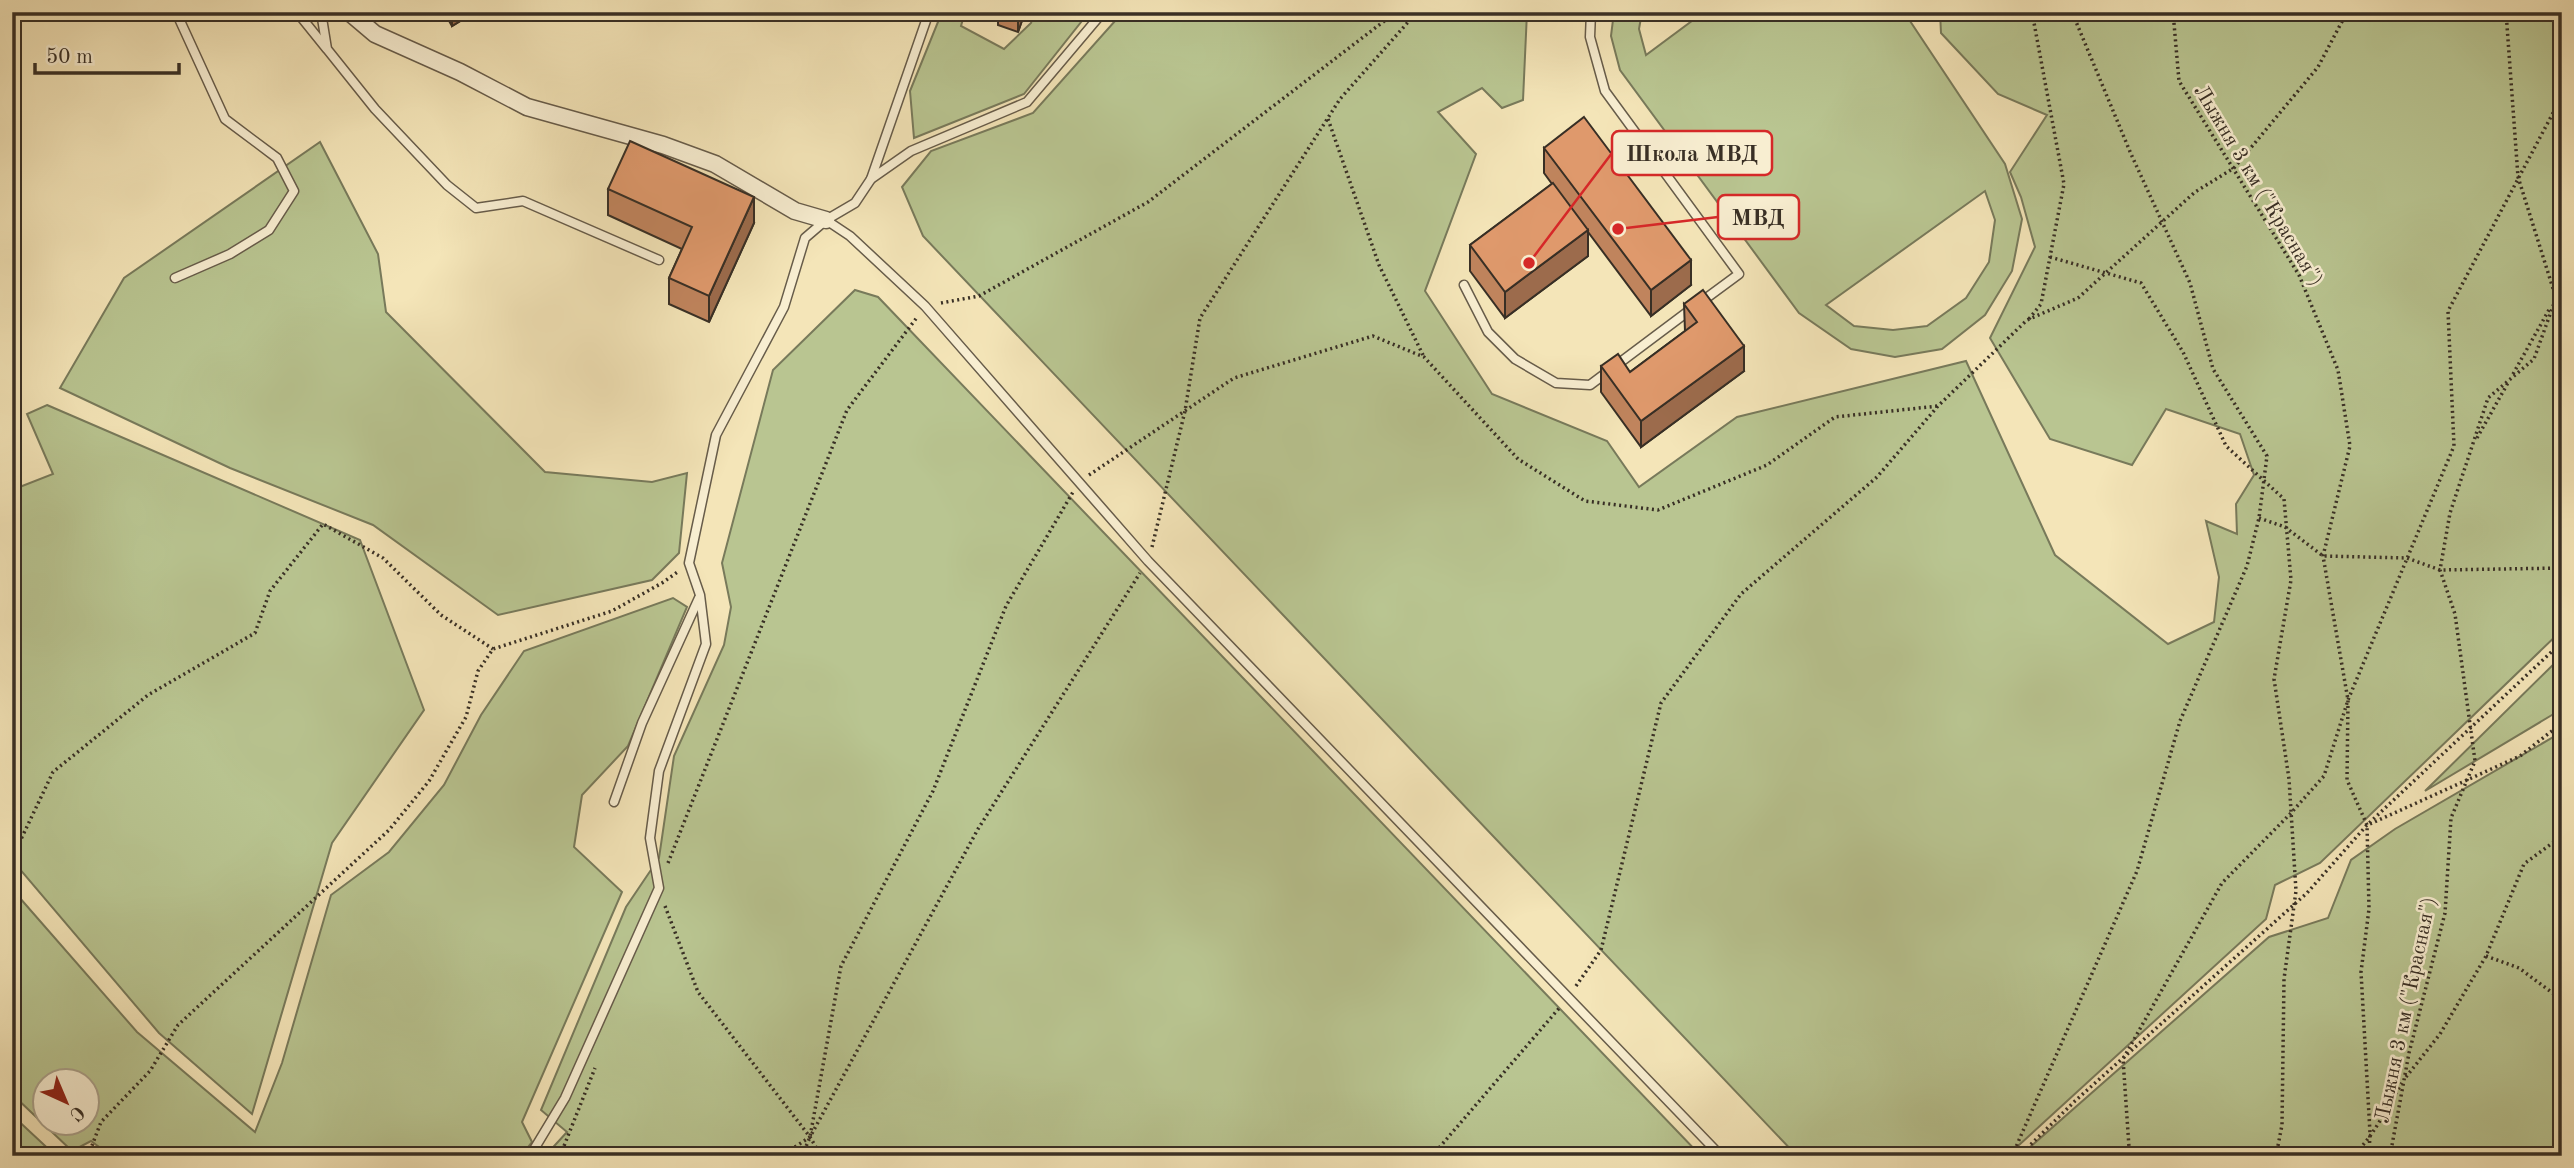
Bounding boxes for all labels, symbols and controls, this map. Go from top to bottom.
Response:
scale bar [35,32,178,76]
text: 50 m [46,47,93,68]
street label: Лыжня 3 км ("Красная") [2189,81,2326,290]
callout: Школа МВД [1612,131,1772,175]
text: Школа МВД [1626,143,1758,166]
callout: МВД [1718,195,1799,239]
text: МВД [1731,207,1785,230]
street label: Лыжня 3 км ("Красная") [2372,895,2441,1125]
north arrow [32,1066,102,1136]
text: С [65,1101,87,1124]

